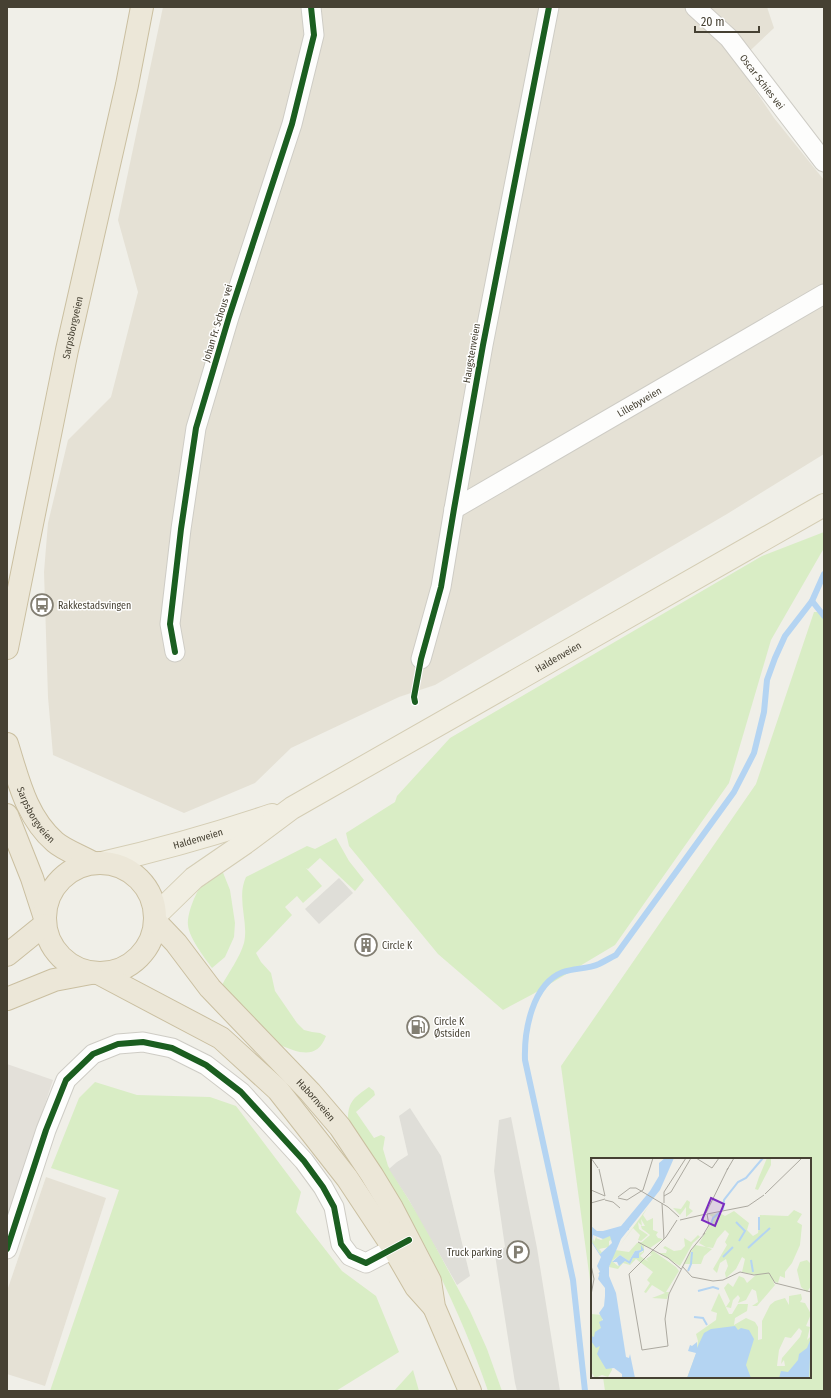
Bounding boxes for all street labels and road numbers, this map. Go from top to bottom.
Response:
street label: Oscar Schies vei [737,52,787,112]
street label: Johan Fr. Schous vei [200,283,235,364]
street label: Sarpsborgveien [60,295,86,360]
street label: Haugstenveien [461,322,483,384]
street label: Lillebyveien [615,385,664,420]
street label: Haldenveien [533,640,584,675]
street label: Sarpsborgveien [14,785,57,846]
street label: Haldenveien [172,826,224,852]
street label: Habornveien [294,1077,337,1124]

